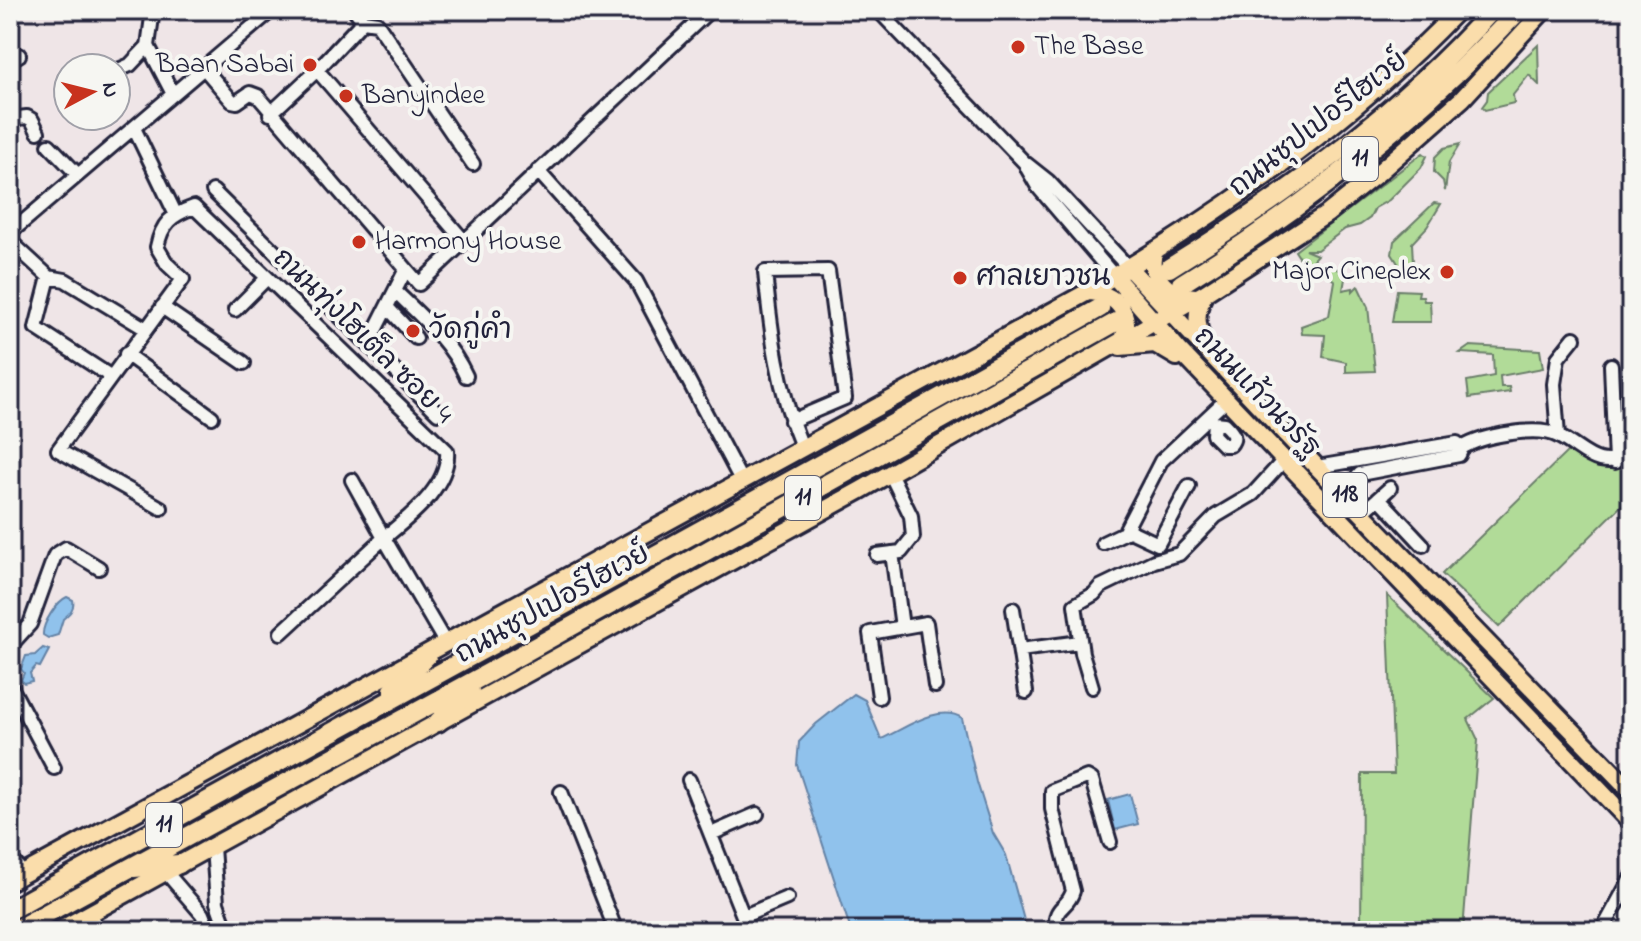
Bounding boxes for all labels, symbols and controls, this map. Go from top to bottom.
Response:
place label: The Base [1034,27,1144,68]
marker: The Base [1009,38,1027,56]
street label: ถนนซุปเปอร์ไฮเวย์ [1220,40,1417,208]
place label: Baan Sabai [155,45,294,86]
north arrow [52,52,132,132]
marker: Baan Sabai [301,56,319,74]
place label: Banyindee [361,76,485,117]
text: N [92,81,126,99]
marker: Banyindee [337,87,355,105]
road number: 11 [1342,137,1378,181]
place label: Harmony House [375,222,562,263]
marker: Harmony House [350,233,368,251]
street label: ถนนทุ่งโฮเต็ล ซอย 4 [262,238,464,435]
place label: Major Cineplex [1272,252,1431,293]
place label: ศาลเยาวชน [976,258,1111,299]
marker: Major Cineplex [1438,263,1456,281]
marker: ศาลเยาวชน [951,269,969,287]
place label: วัดกู่คำ [429,310,512,352]
street label: ถนนแก้วนวรัฐ [1183,318,1330,468]
marker: วัดกู่คำ [404,322,422,340]
road number: 118 [1323,473,1367,517]
road number: 11 [785,476,821,520]
street label: ถนนซุปเปอร์ไฮเวย์ [447,533,658,676]
road number: 11 [146,803,182,847]

